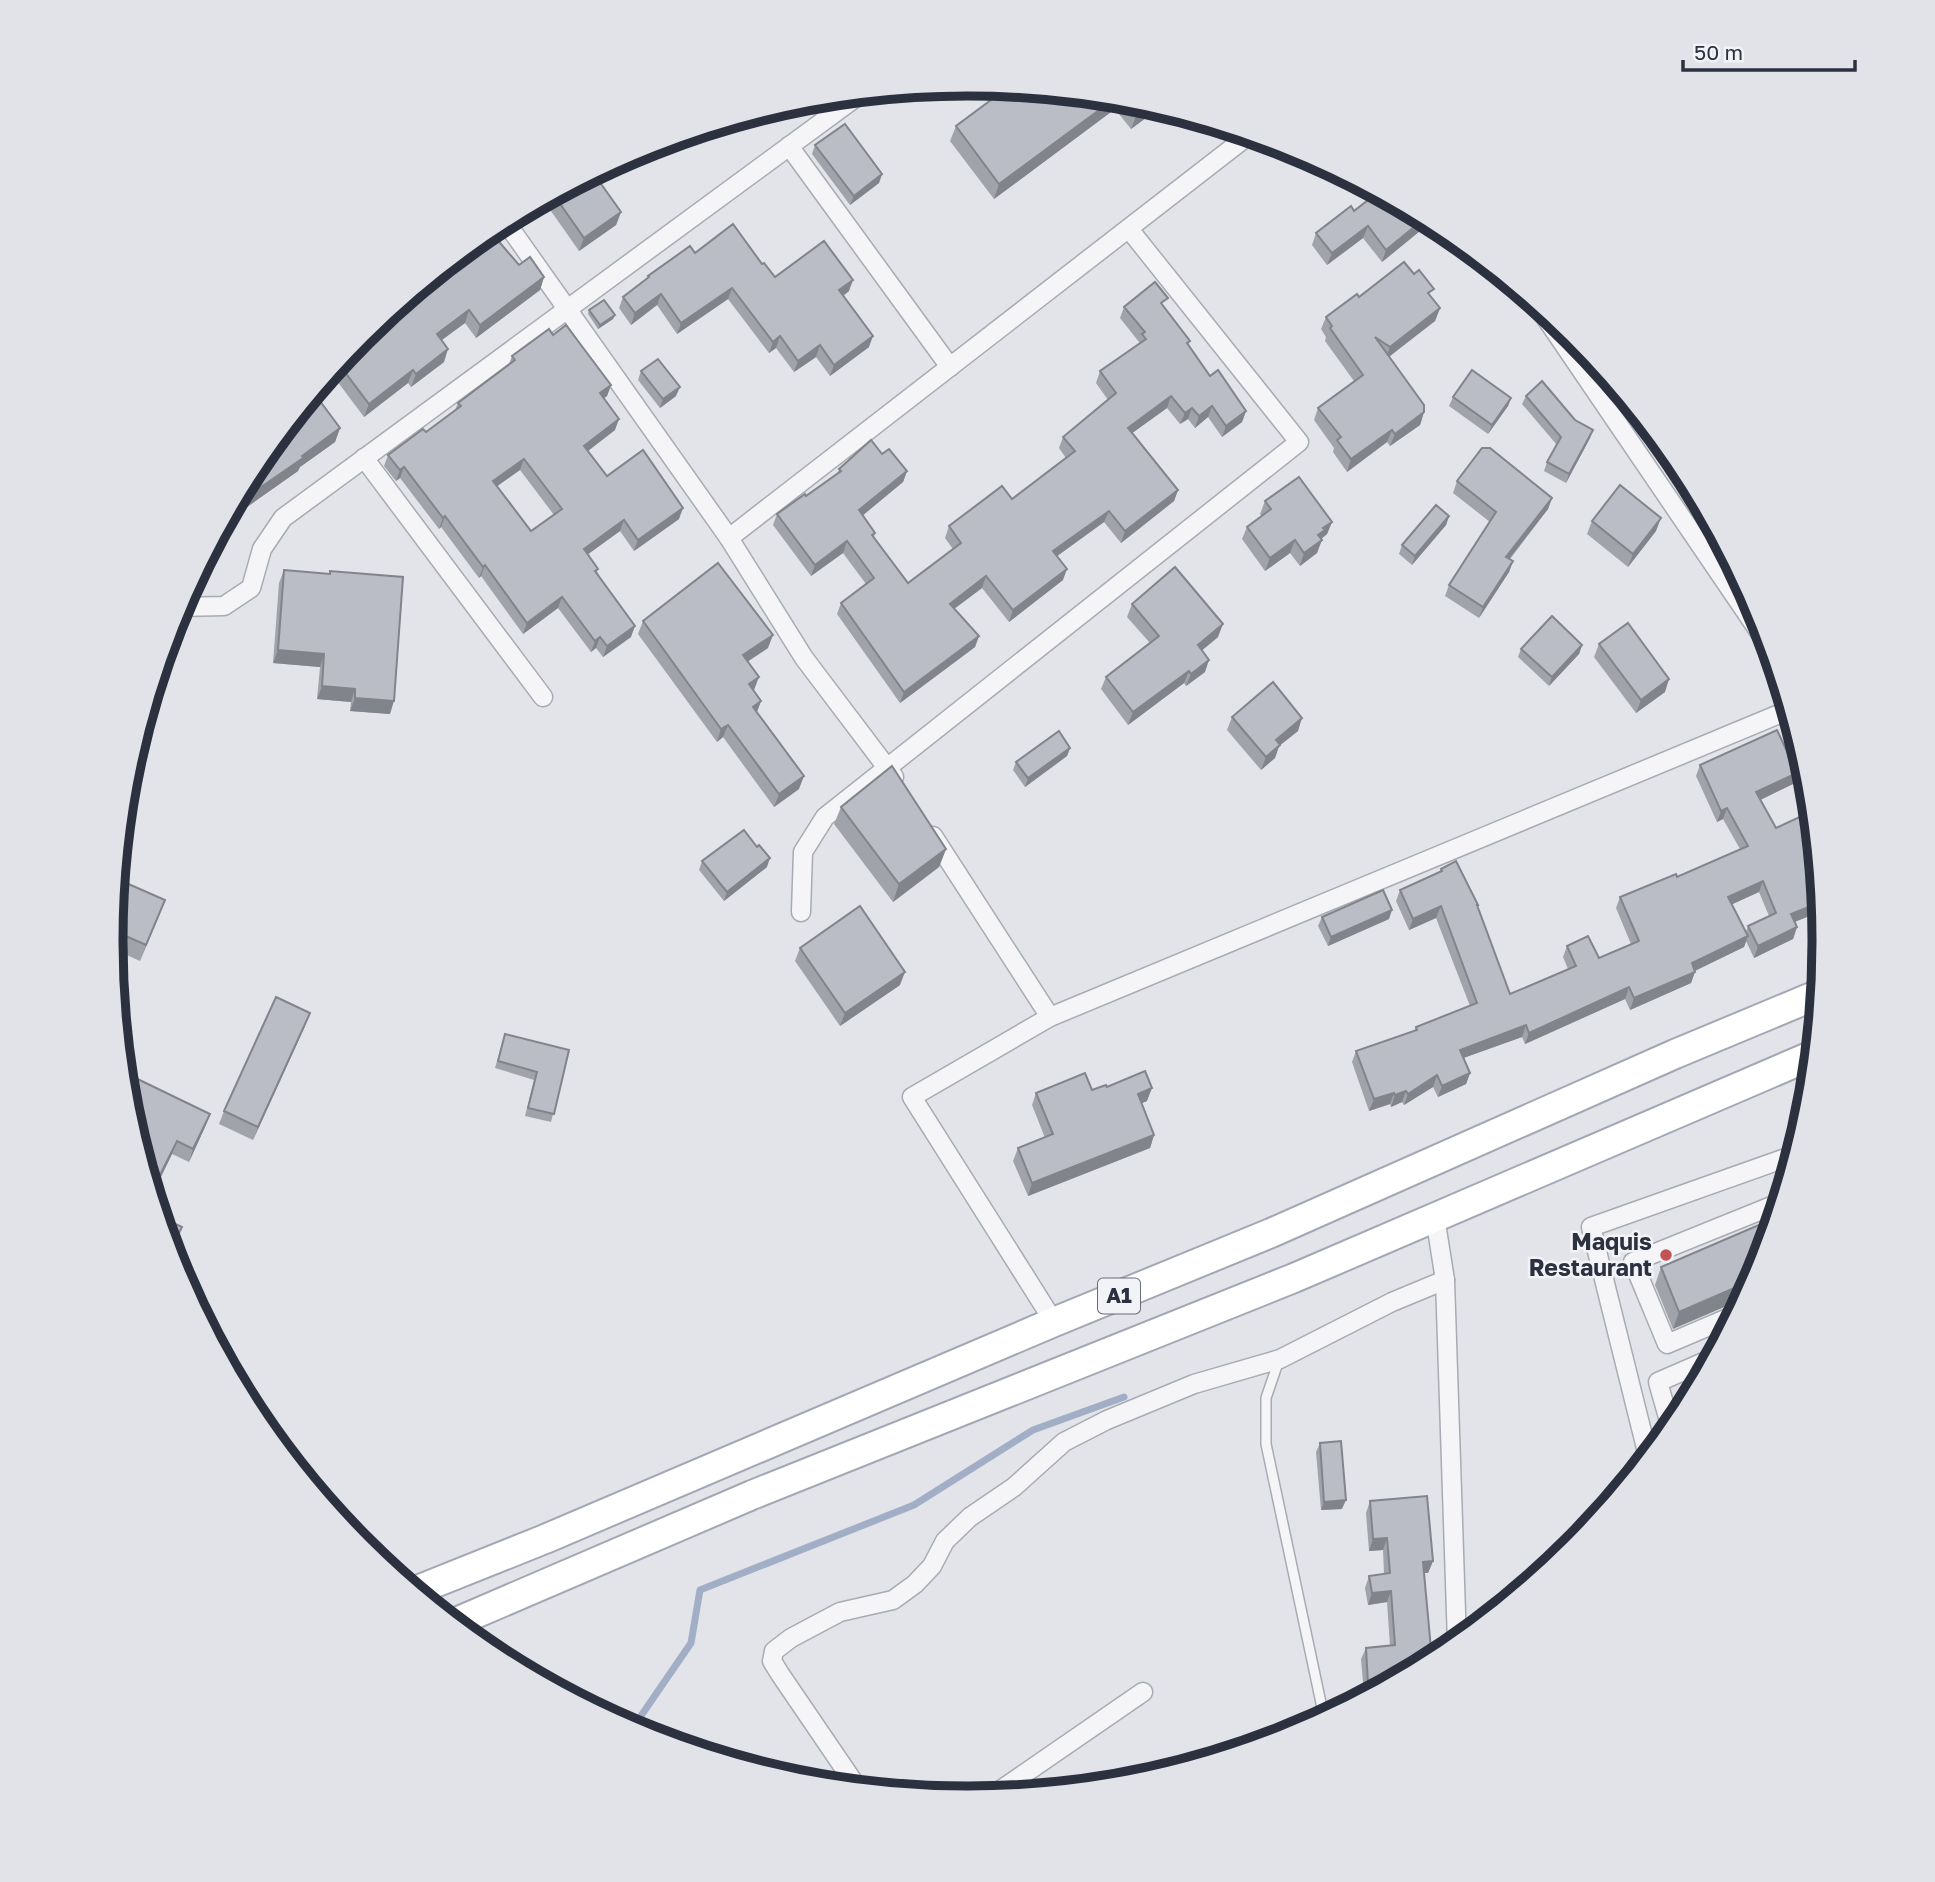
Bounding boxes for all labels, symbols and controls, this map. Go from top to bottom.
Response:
scale bar [1683,28,1854,72]
text: 50 m [1694,39,1743,65]
place label: Maquis Restaurant [1529,1227,1652,1281]
marker: Maquis Restaurant [1658,1247,1674,1263]
road number: A1 [1098,1278,1140,1314]

